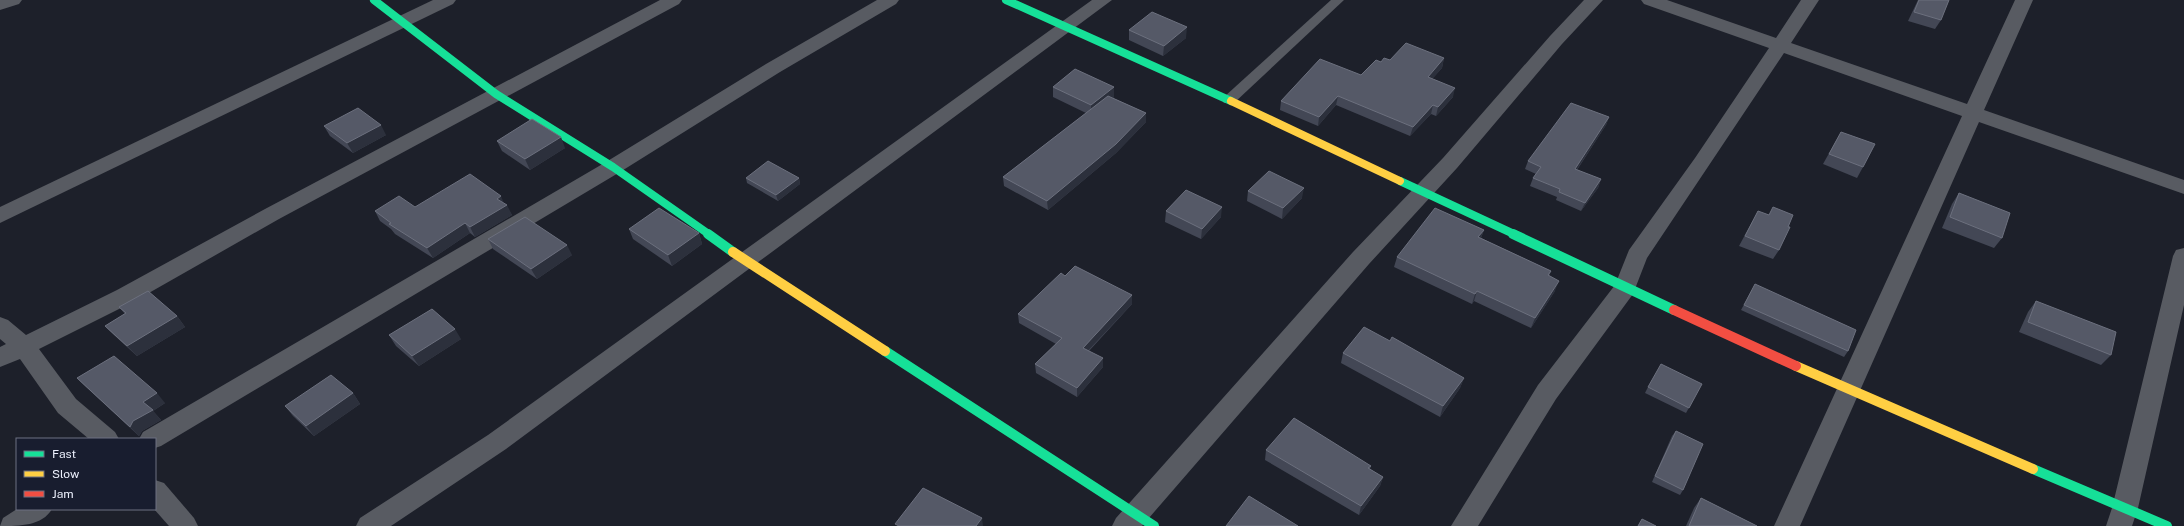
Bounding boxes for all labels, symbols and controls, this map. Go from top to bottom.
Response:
legend [16,438,156,510]
text: Fast [52,447,77,461]
text: Slow [52,467,80,481]
text: Jam [52,487,74,501]

